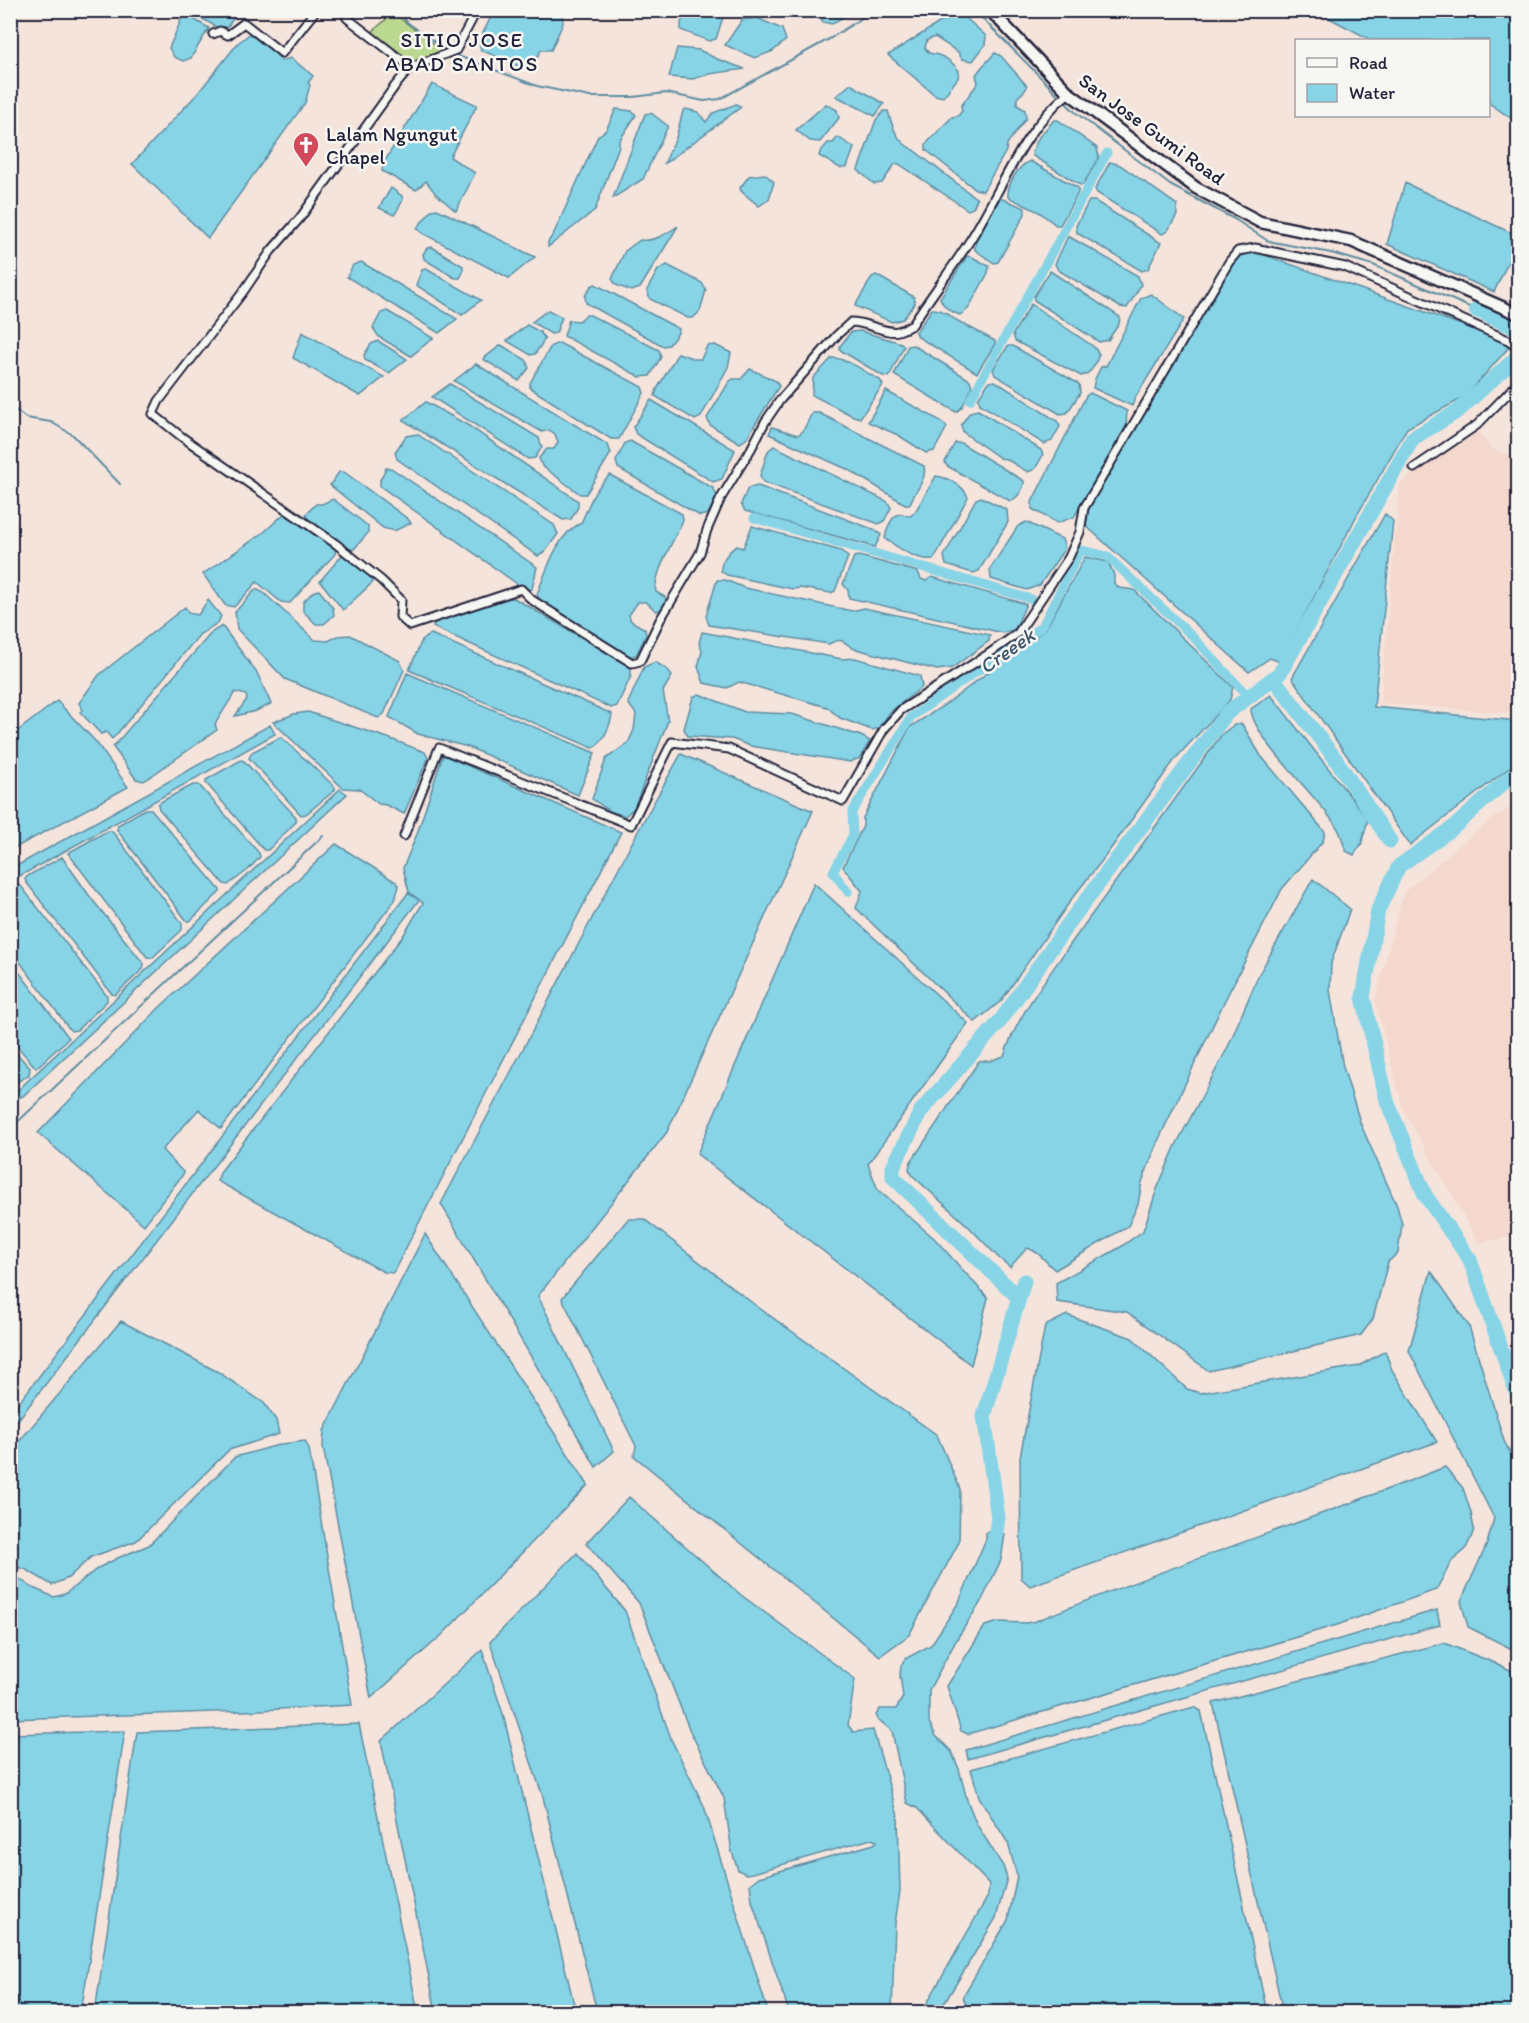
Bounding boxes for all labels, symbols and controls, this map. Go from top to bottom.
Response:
district label: SITIO JOSE ABAD SANTOS [385,27,539,76]
legend [1295,39,1490,117]
text: Road [1349,52,1388,74]
street label: San Jose Gumi Road [1074,68,1230,190]
text: Water [1349,82,1395,104]
place label: Lalam Ngungut Chapel [326,122,458,169]
church icon: Lalam Ngungut Chapel [291,130,321,168]
water label: Creeek [974,622,1041,679]

